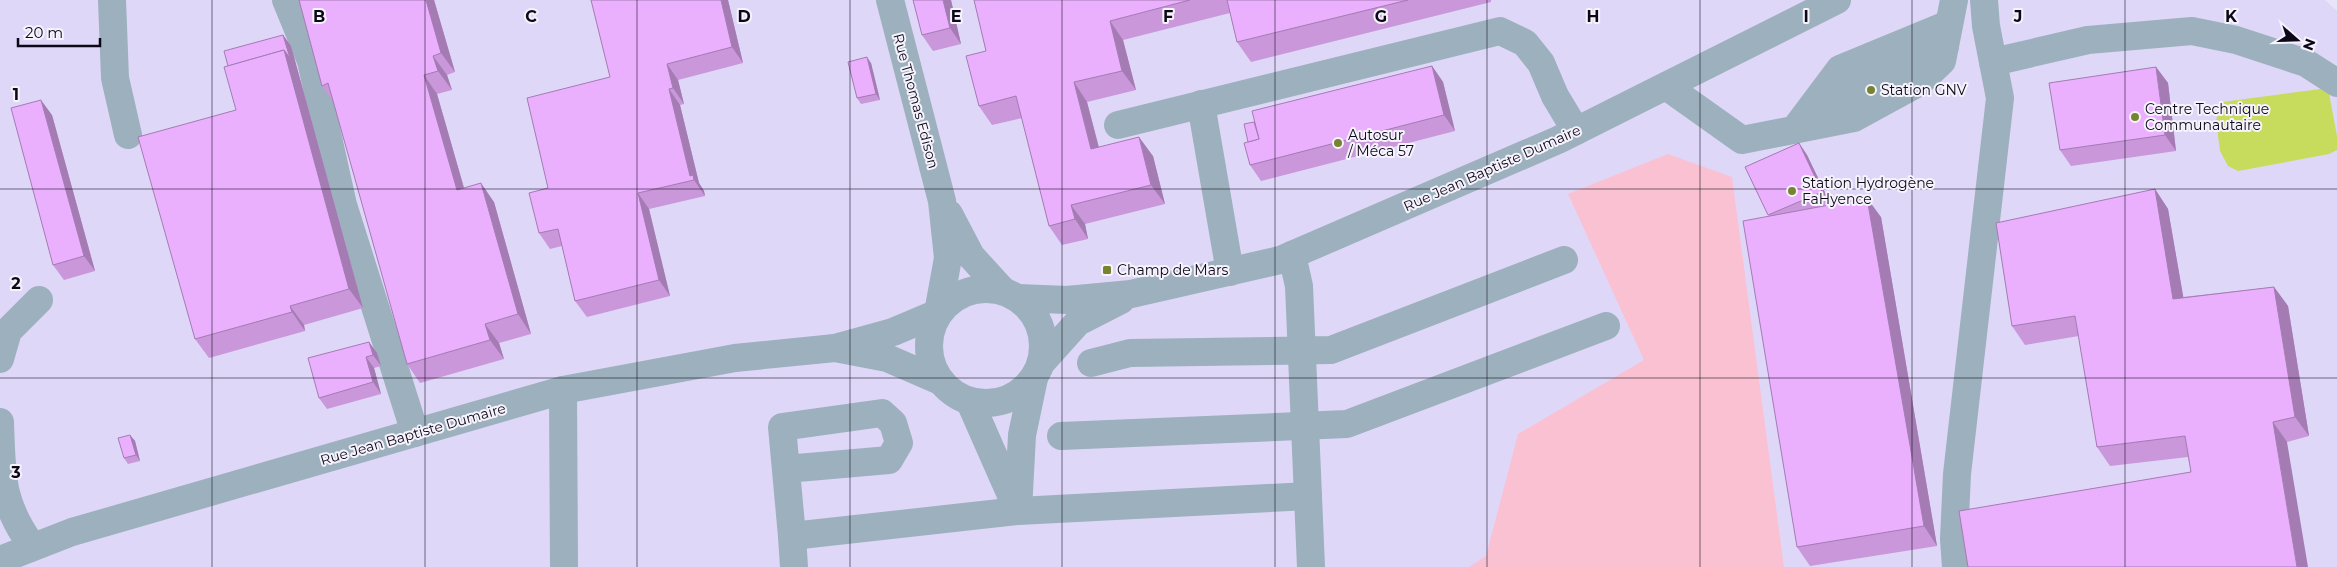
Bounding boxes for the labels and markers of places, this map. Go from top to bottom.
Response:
place label: Station GNV [1881,81,1967,99]
marker: Station GNV [1865,84,1877,96]
place label: Centre Technique Communautaire [2145,100,2269,134]
marker: Centre Technique Communautaire [2129,111,2141,123]
place label: Autosur / Méca 57 [1347,126,1414,160]
marker: Autosur / Méca 57 [1332,137,1344,149]
place label: Station Hydrogène FaHyence [1802,174,1934,208]
marker: Station Hydrogène FaHyence [1786,185,1798,197]
place label: Champ de Mars [1117,261,1228,279]
marker: Champ de Mars [1101,264,1113,276]

